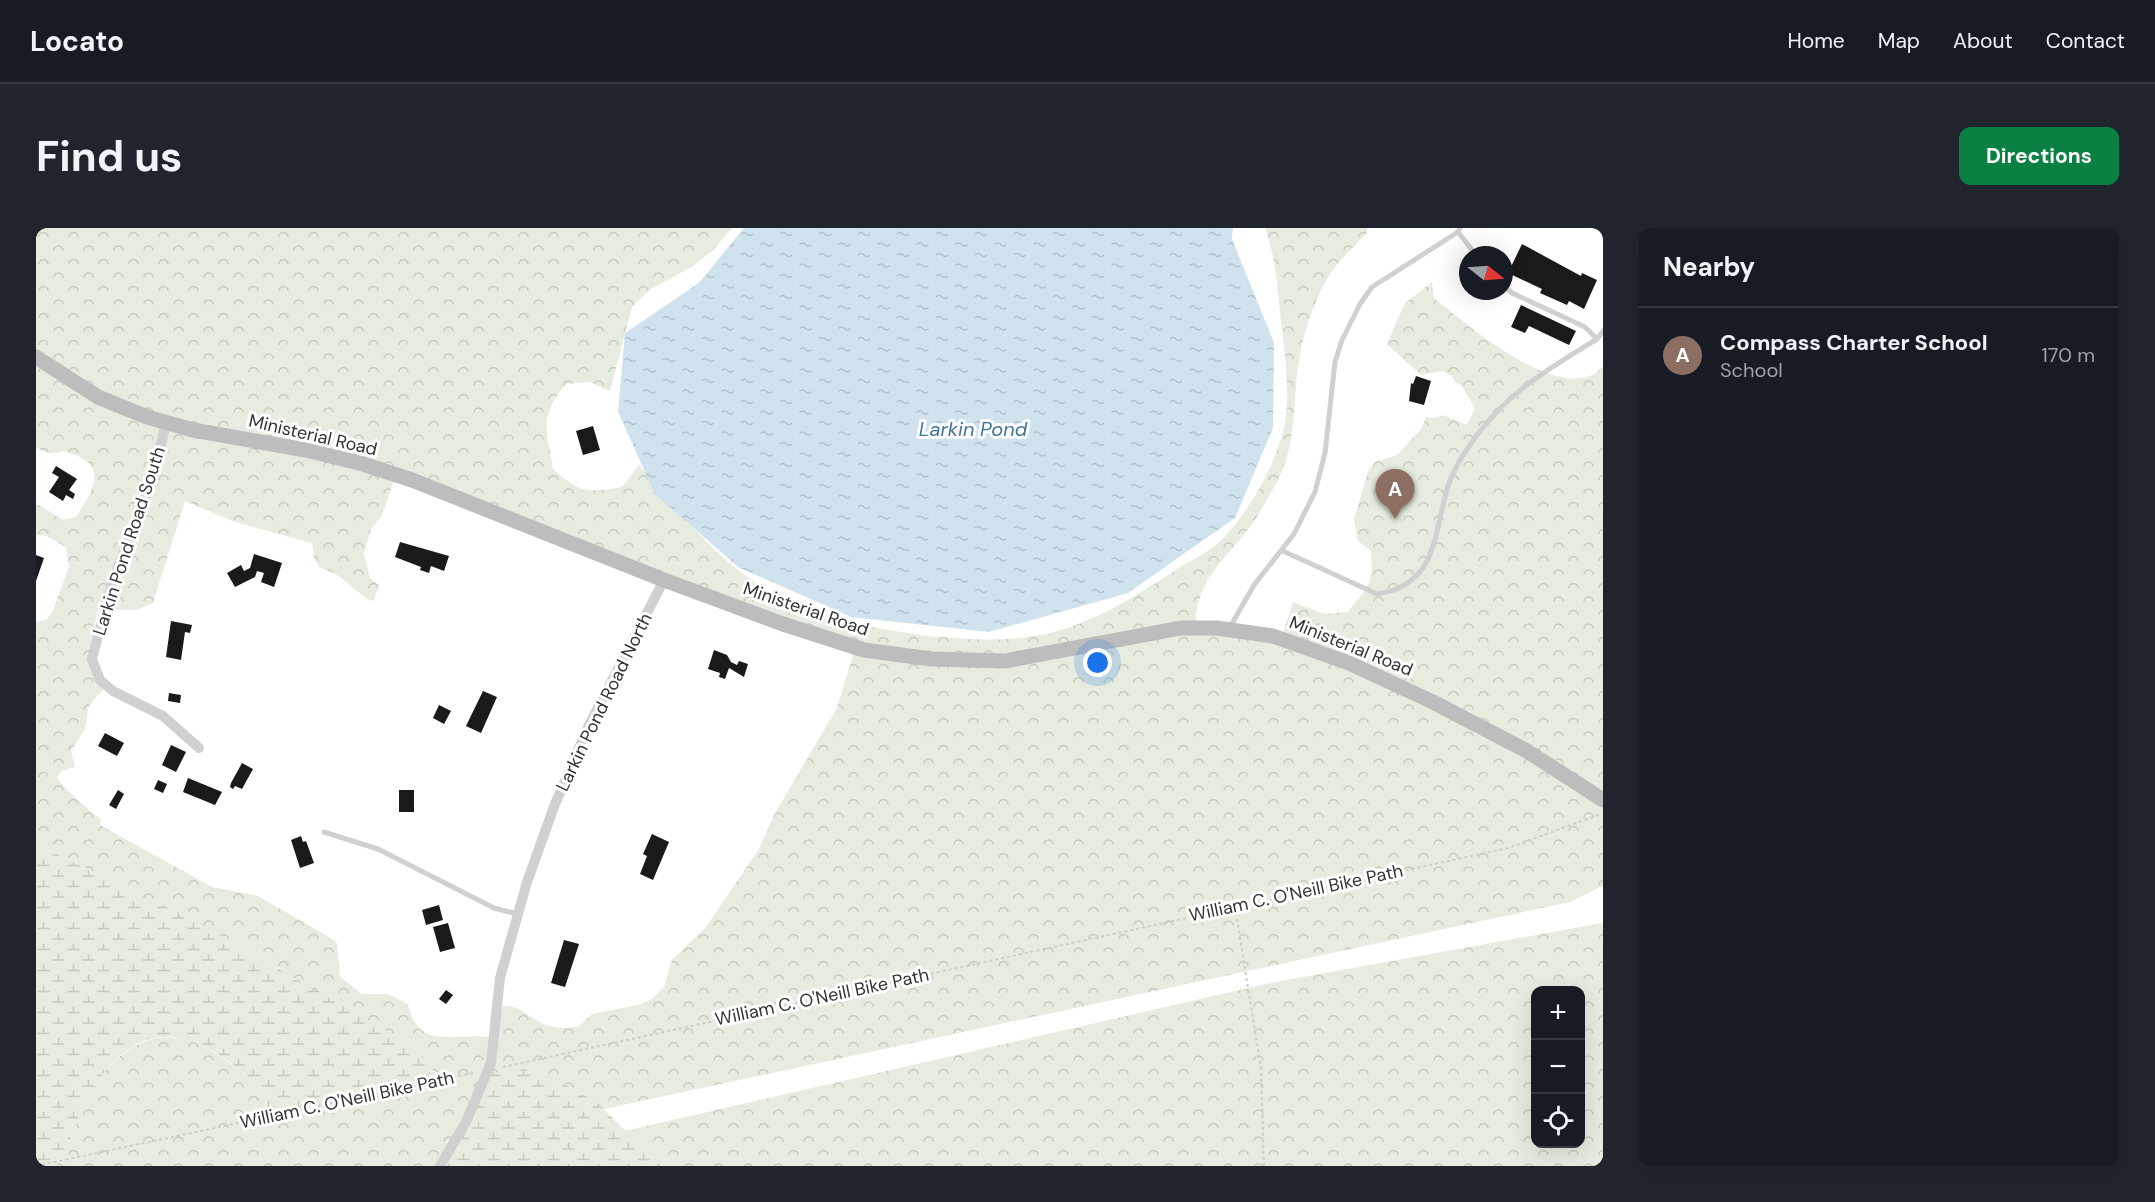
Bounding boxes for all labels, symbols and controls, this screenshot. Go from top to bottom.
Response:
text: Locato [30,23,124,60]
text: Home [1787,27,1845,55]
text: Map [1878,27,1920,55]
text: About [1953,27,2013,55]
text: Contact [2046,27,2125,55]
button: Directions [1959,127,2119,185]
text: Find us [36,129,182,184]
north arrow [1459,246,1513,300]
text: Nearby [1663,250,1755,284]
text: Compass Charter School [1720,328,1988,357]
text: A [1675,342,1690,368]
text: 170 m [2042,342,2095,368]
text: School [1720,357,1783,383]
street label: Ministerial Road [246,409,380,461]
water label: Larkin Pond [919,416,1028,442]
street label: Larkin Pond Road South [87,444,171,638]
pin: A [1376,470,1414,519]
street label: Ministerial Road [740,576,872,642]
street label: Larkin Pond Road North [550,609,658,795]
street label: Ministerial Road [1286,610,1416,682]
your location [1083,648,1112,677]
street label: William C. O'Neill Bike Path [1187,859,1405,927]
street label: William C. O'Neill Bike Path [713,963,931,1031]
map controls [1531,986,1585,1148]
button: + [1531,986,1585,1040]
button: − [1531,1040,1585,1094]
street label: William C. O'Neill Bike Path [238,1066,456,1134]
button: locate [1531,1094,1585,1148]

